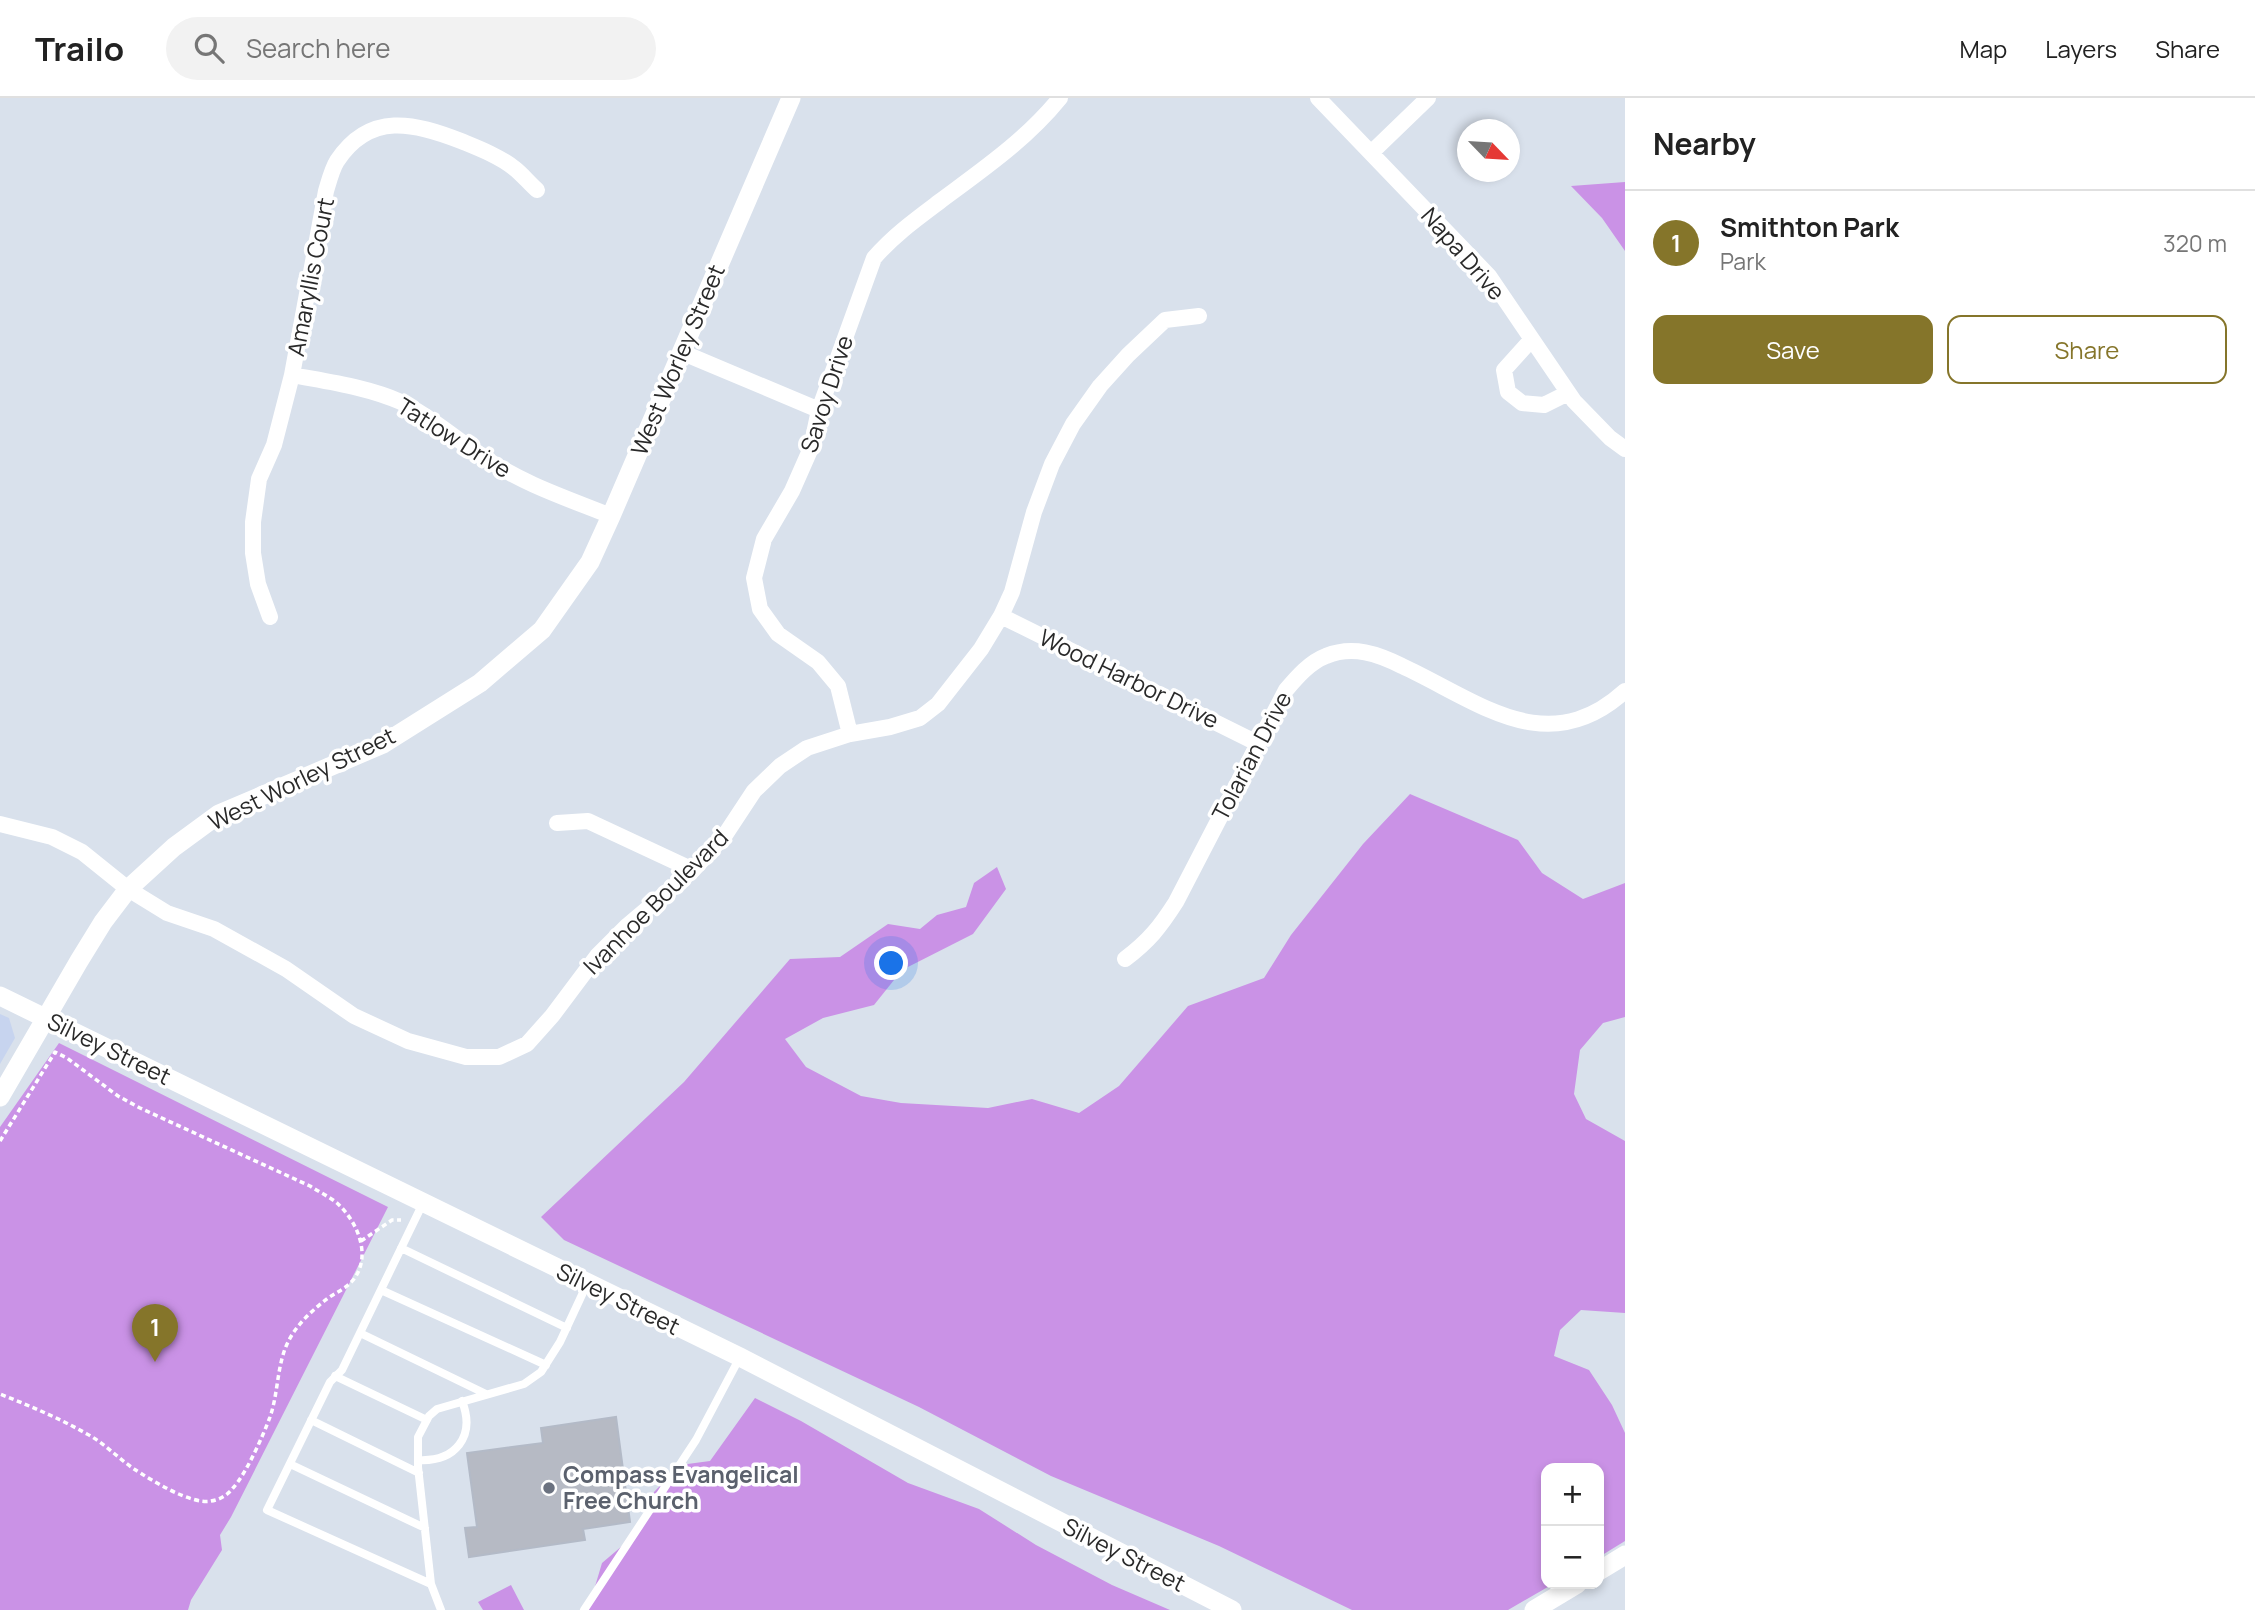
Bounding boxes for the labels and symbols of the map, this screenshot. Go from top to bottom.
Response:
north arrow [1457,119,1520,182]
street label: Amaryllis Court [279,195,341,359]
street label: Napa Drive [1415,200,1513,307]
street label: West Worley Street [622,259,732,460]
street label: Savoy Drive [792,331,860,456]
street label: Tatlow Drive [392,389,518,485]
street label: Wood Harbor Drive [1034,621,1225,736]
street label: Tolarian Drive [1204,685,1299,826]
street label: West Worley Street [203,719,400,837]
street label: Ivanhoe Boulevard [576,822,735,981]
your location [874,946,908,980]
street label: Silvey Street [42,1004,177,1092]
street label: Silvey Street [551,1254,686,1342]
pin: 1 [132,1304,178,1362]
place label: Compass Evangelical Free Church [563,1458,799,1516]
marker: Compass Evangelical Free Church [541,1480,557,1496]
street label: Silvey Street [1058,1510,1191,1599]

